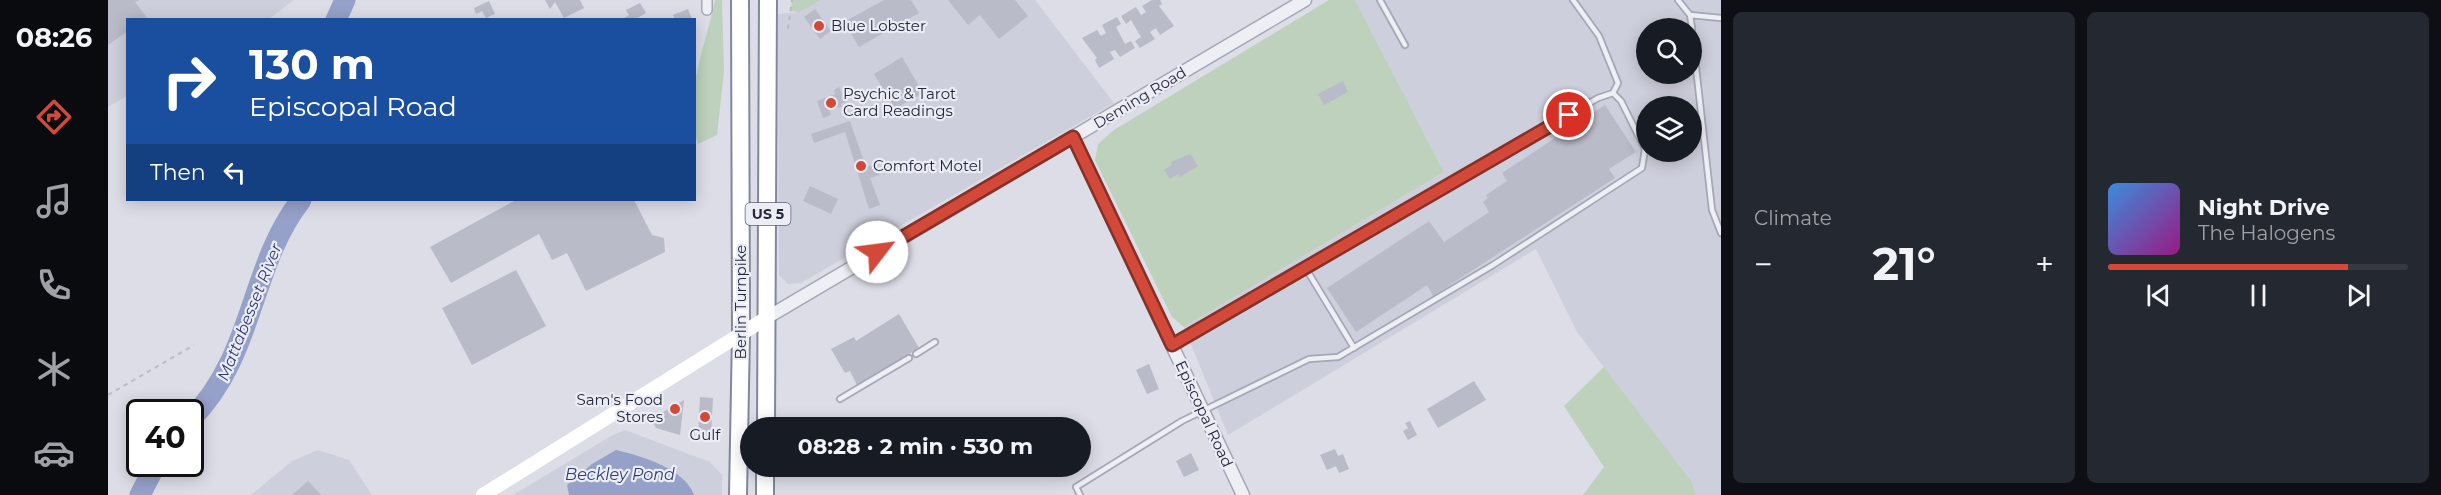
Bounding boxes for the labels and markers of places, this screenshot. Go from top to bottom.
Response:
place label: Blue Lobster [831,16,926,35]
marker: Blue Lobster [812,19,826,33]
place label: Psychic & Tarot Card Readings [843,84,956,120]
pin [1543,89,1594,140]
marker: Psychic & Tarot Card Readings [824,96,838,110]
place label: Comfort Motel [873,156,982,175]
marker: Comfort Motel [854,159,868,173]
place label: Sam's Food Stores [577,390,663,426]
marker: Sam's Food Stores [668,402,682,416]
marker: Gulf [698,410,712,424]
place label: Gulf [690,425,721,444]

